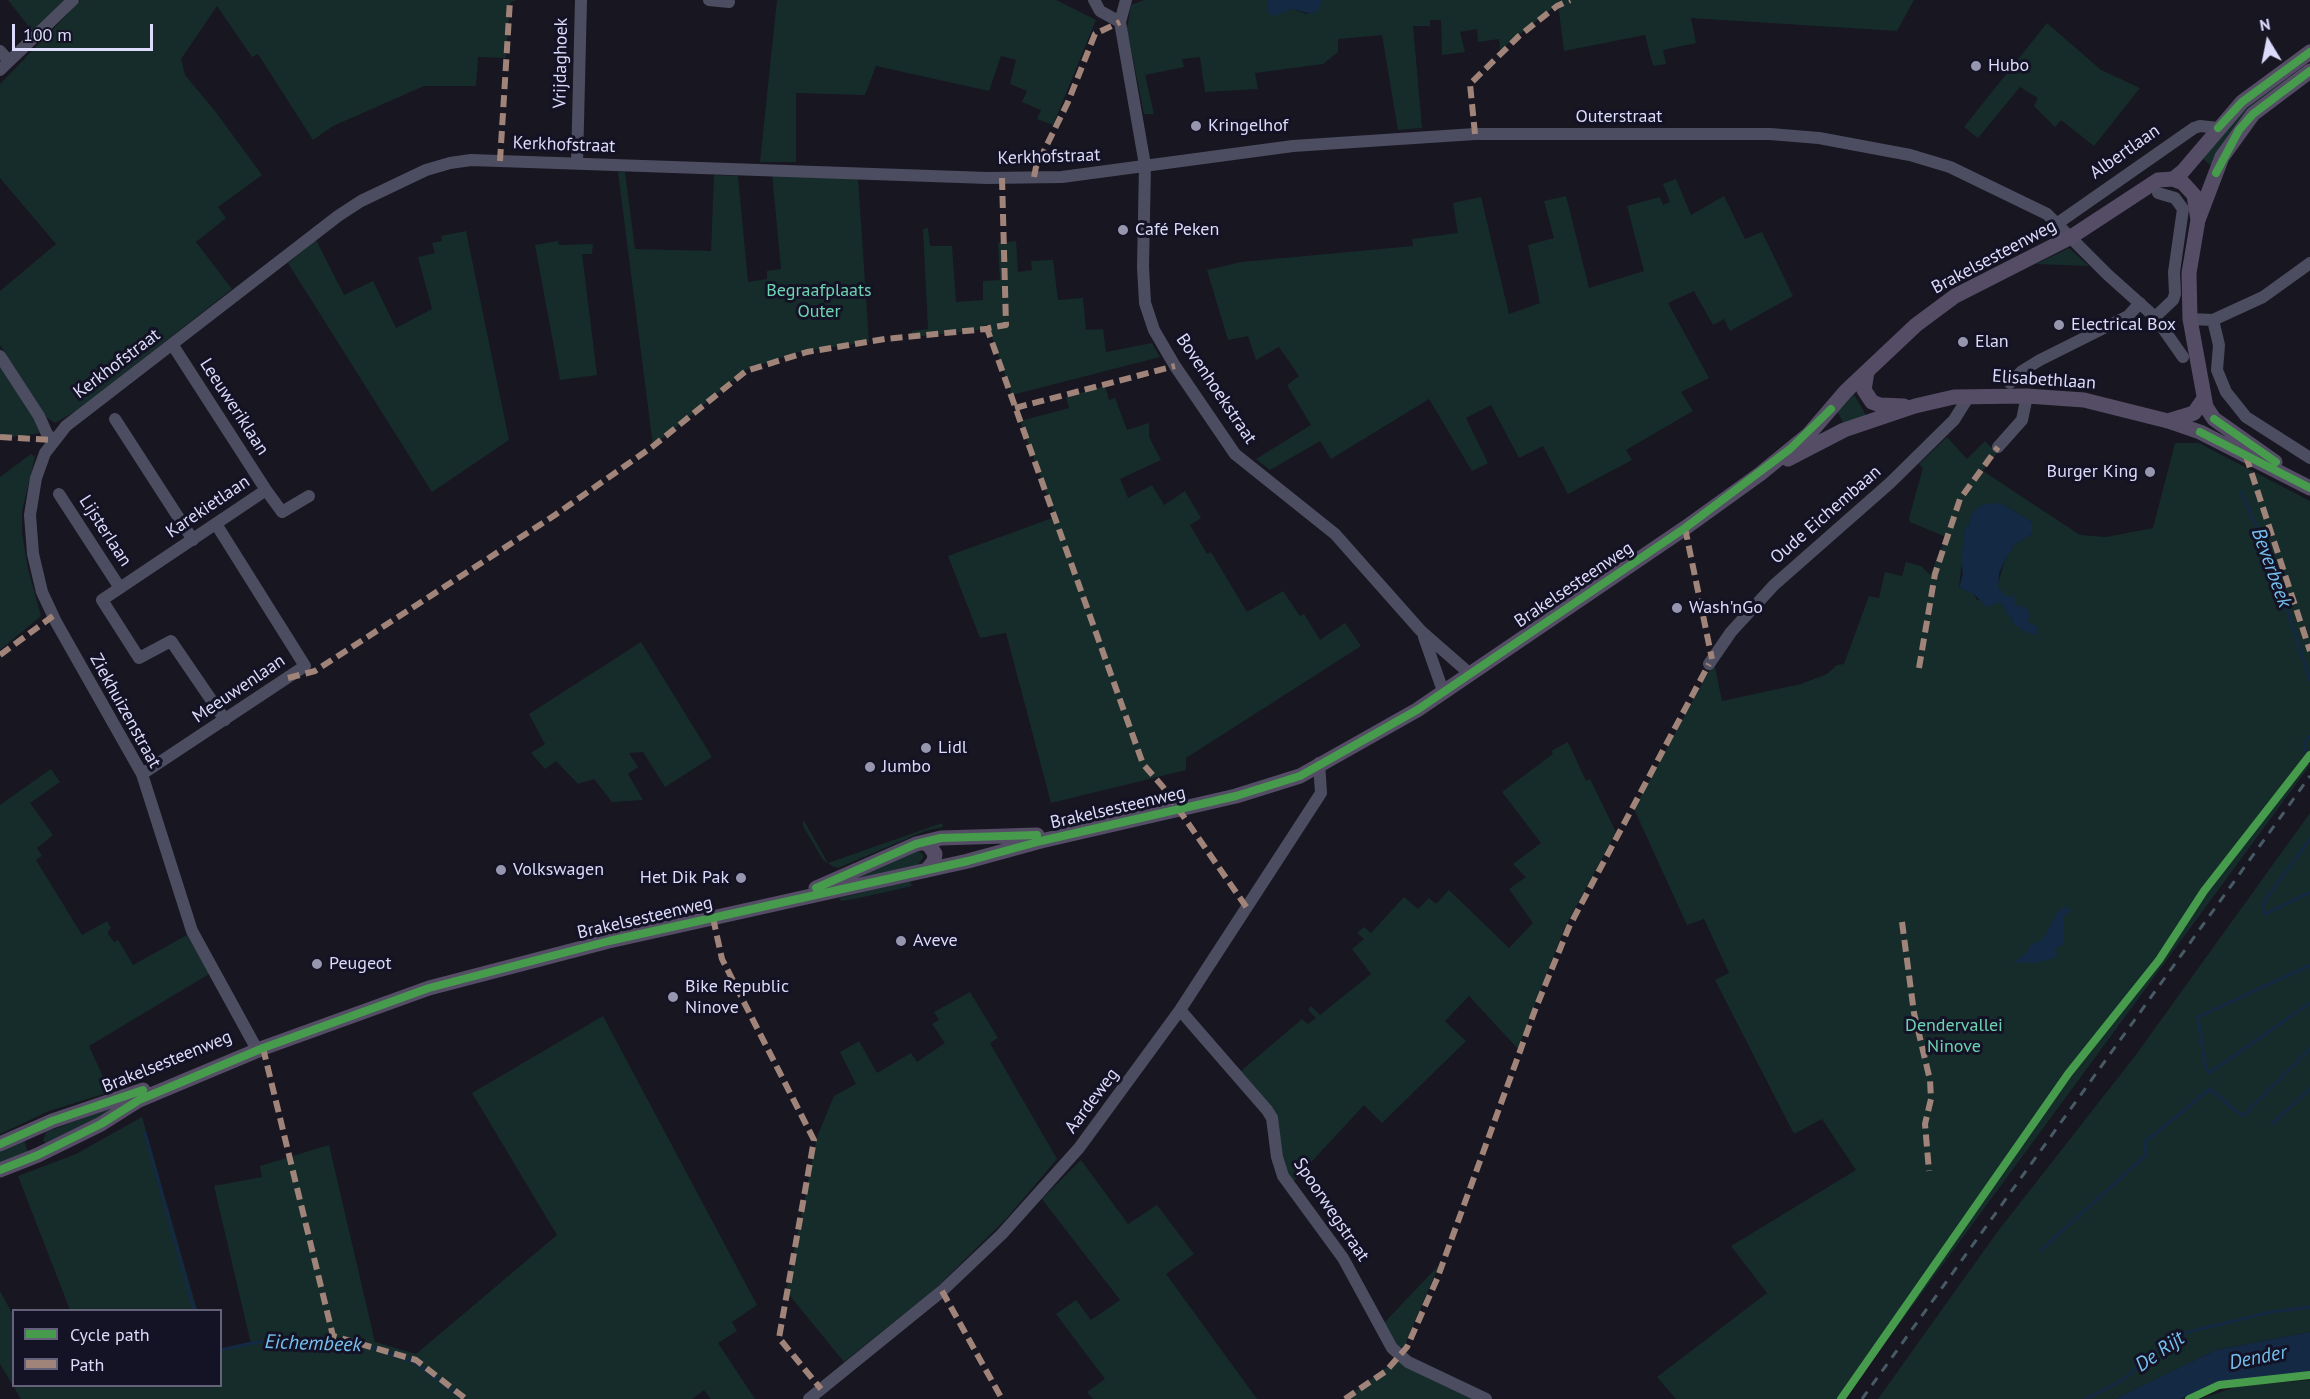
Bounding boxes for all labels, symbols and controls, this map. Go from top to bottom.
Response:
scale bar [15,12,156,50]
north arrow [2238,12,2298,72]
text: N [2258,14,2272,35]
street label: Vrijdaghoek [549,18,573,108]
text: 100 m [23,23,72,46]
place label: Hubo [1988,55,2029,77]
marker: Hubo [1969,59,1983,73]
street label: Outerstraat [1576,106,1662,128]
place label: Kringelhof [1208,115,1288,137]
marker: Kringelhof [1189,119,1203,133]
street label: Albertlaan [2086,120,2164,184]
street label: Kerkhofstraat [512,132,616,158]
street label: Kerkhofstraat [997,144,1101,170]
street label: Brakelsesteenweg [1928,215,2060,299]
place label: Café Peken [1135,219,1219,241]
marker: Café Peken [1116,223,1130,237]
park label: Begraafplaats Outer [766,280,872,322]
place label: Electrical Box [2071,314,2176,336]
marker: Electrical Box [2052,318,2066,332]
street label: Kerkhofstraat [69,324,165,404]
street label: Bovenhoekstraat [1171,330,1261,448]
place label: Elan [1975,331,2009,353]
marker: Elan [1956,335,1970,349]
street label: Leeuweriklaan [195,355,273,459]
street label: Elisabethlaan [1991,366,2097,394]
street label: Oude Eichembaan [1766,461,1886,569]
place label: Burger King [2047,461,2138,483]
marker: Burger King [2143,465,2157,479]
street label: Karekietlaan [162,471,254,543]
street label: Lijsterlaan [74,491,136,571]
water label: Beverbeek [2246,525,2296,611]
street label: Brakelsesteenweg [1511,537,1637,633]
place label: Wash'nGo [1689,597,1763,619]
marker: Wash'nGo [1670,601,1684,615]
street label: Ziekhuizenstraat [85,650,165,772]
street label: Meeuwenlaan [189,650,289,728]
place label: Lidl [938,737,967,759]
marker: Lidl [919,741,933,755]
place label: Jumbo [882,756,931,778]
marker: Jumbo [863,760,877,774]
street label: Brakelsesteenweg [1048,782,1188,834]
place label: Volkswagen [513,859,604,881]
marker: Volkswagen [494,863,508,877]
place label: Het Dik Pak [640,867,729,889]
marker: Het Dik Pak [734,871,748,885]
street label: Brakelsesteenweg [575,892,715,944]
place label: Aveve [913,930,958,952]
marker: Aveve [894,934,908,948]
place label: Peugeot [329,953,392,975]
marker: Peugeot [310,957,324,971]
place label: Bike Republic Ninove [685,976,789,1018]
marker: Bike Republic Ninove [666,990,680,1004]
park label: Dendervallei Ninove [1905,1015,2003,1058]
street label: Brakelsesteenweg [99,1026,235,1098]
street label: Aardeweg [1061,1064,1123,1138]
street label: Spoorwegstraat [1288,1154,1374,1266]
legend [12,1309,222,1387]
text: Cycle path [70,1323,150,1346]
water label: De Rijt [2131,1327,2189,1377]
water label: Eichembeek [264,1330,362,1358]
water label: Dender [2227,1341,2289,1375]
text: Path [70,1353,104,1376]

